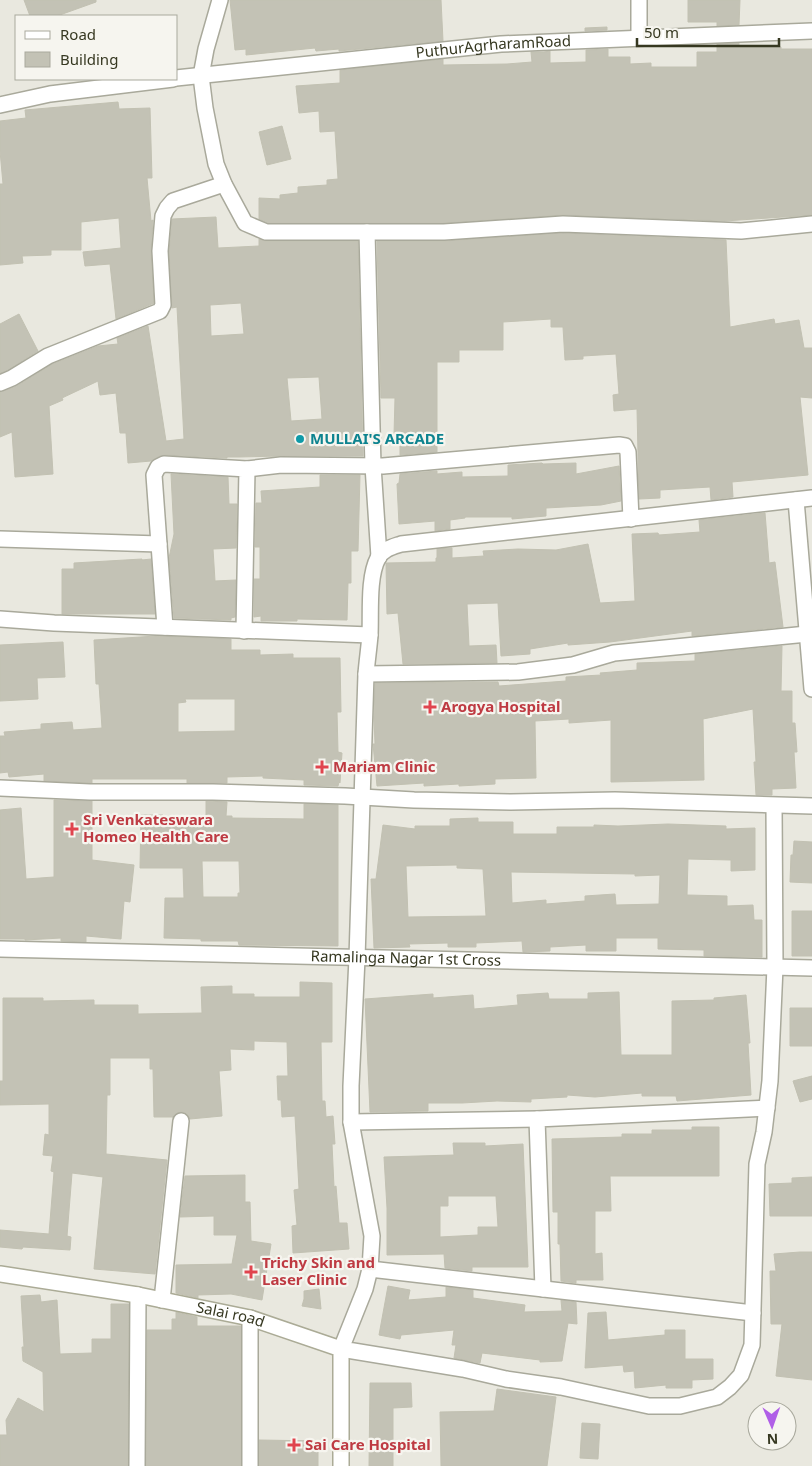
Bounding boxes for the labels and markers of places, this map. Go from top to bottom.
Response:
place label: MULLAI'S ARCADE [310,428,444,448]
marker: MULLAI'S ARCADE [294,433,306,445]
place label: Arogya Hospital [441,696,560,716]
marker: Arogya Hospital [423,700,437,714]
place label: Mariam Clinic [333,756,436,776]
marker: Mariam Clinic [315,760,329,774]
place label: Sri Venkateswara Homeo Health Care [83,809,229,846]
marker: Sri Venkateswara Homeo Health Care [65,822,79,836]
place label: Trichy Skin and Laser Clinic [262,1252,375,1289]
marker: Trichy Skin and Laser Clinic [244,1265,258,1279]
place label: Sai Care Hospital [305,1434,431,1454]
marker: Sai Care Hospital [287,1438,301,1452]

